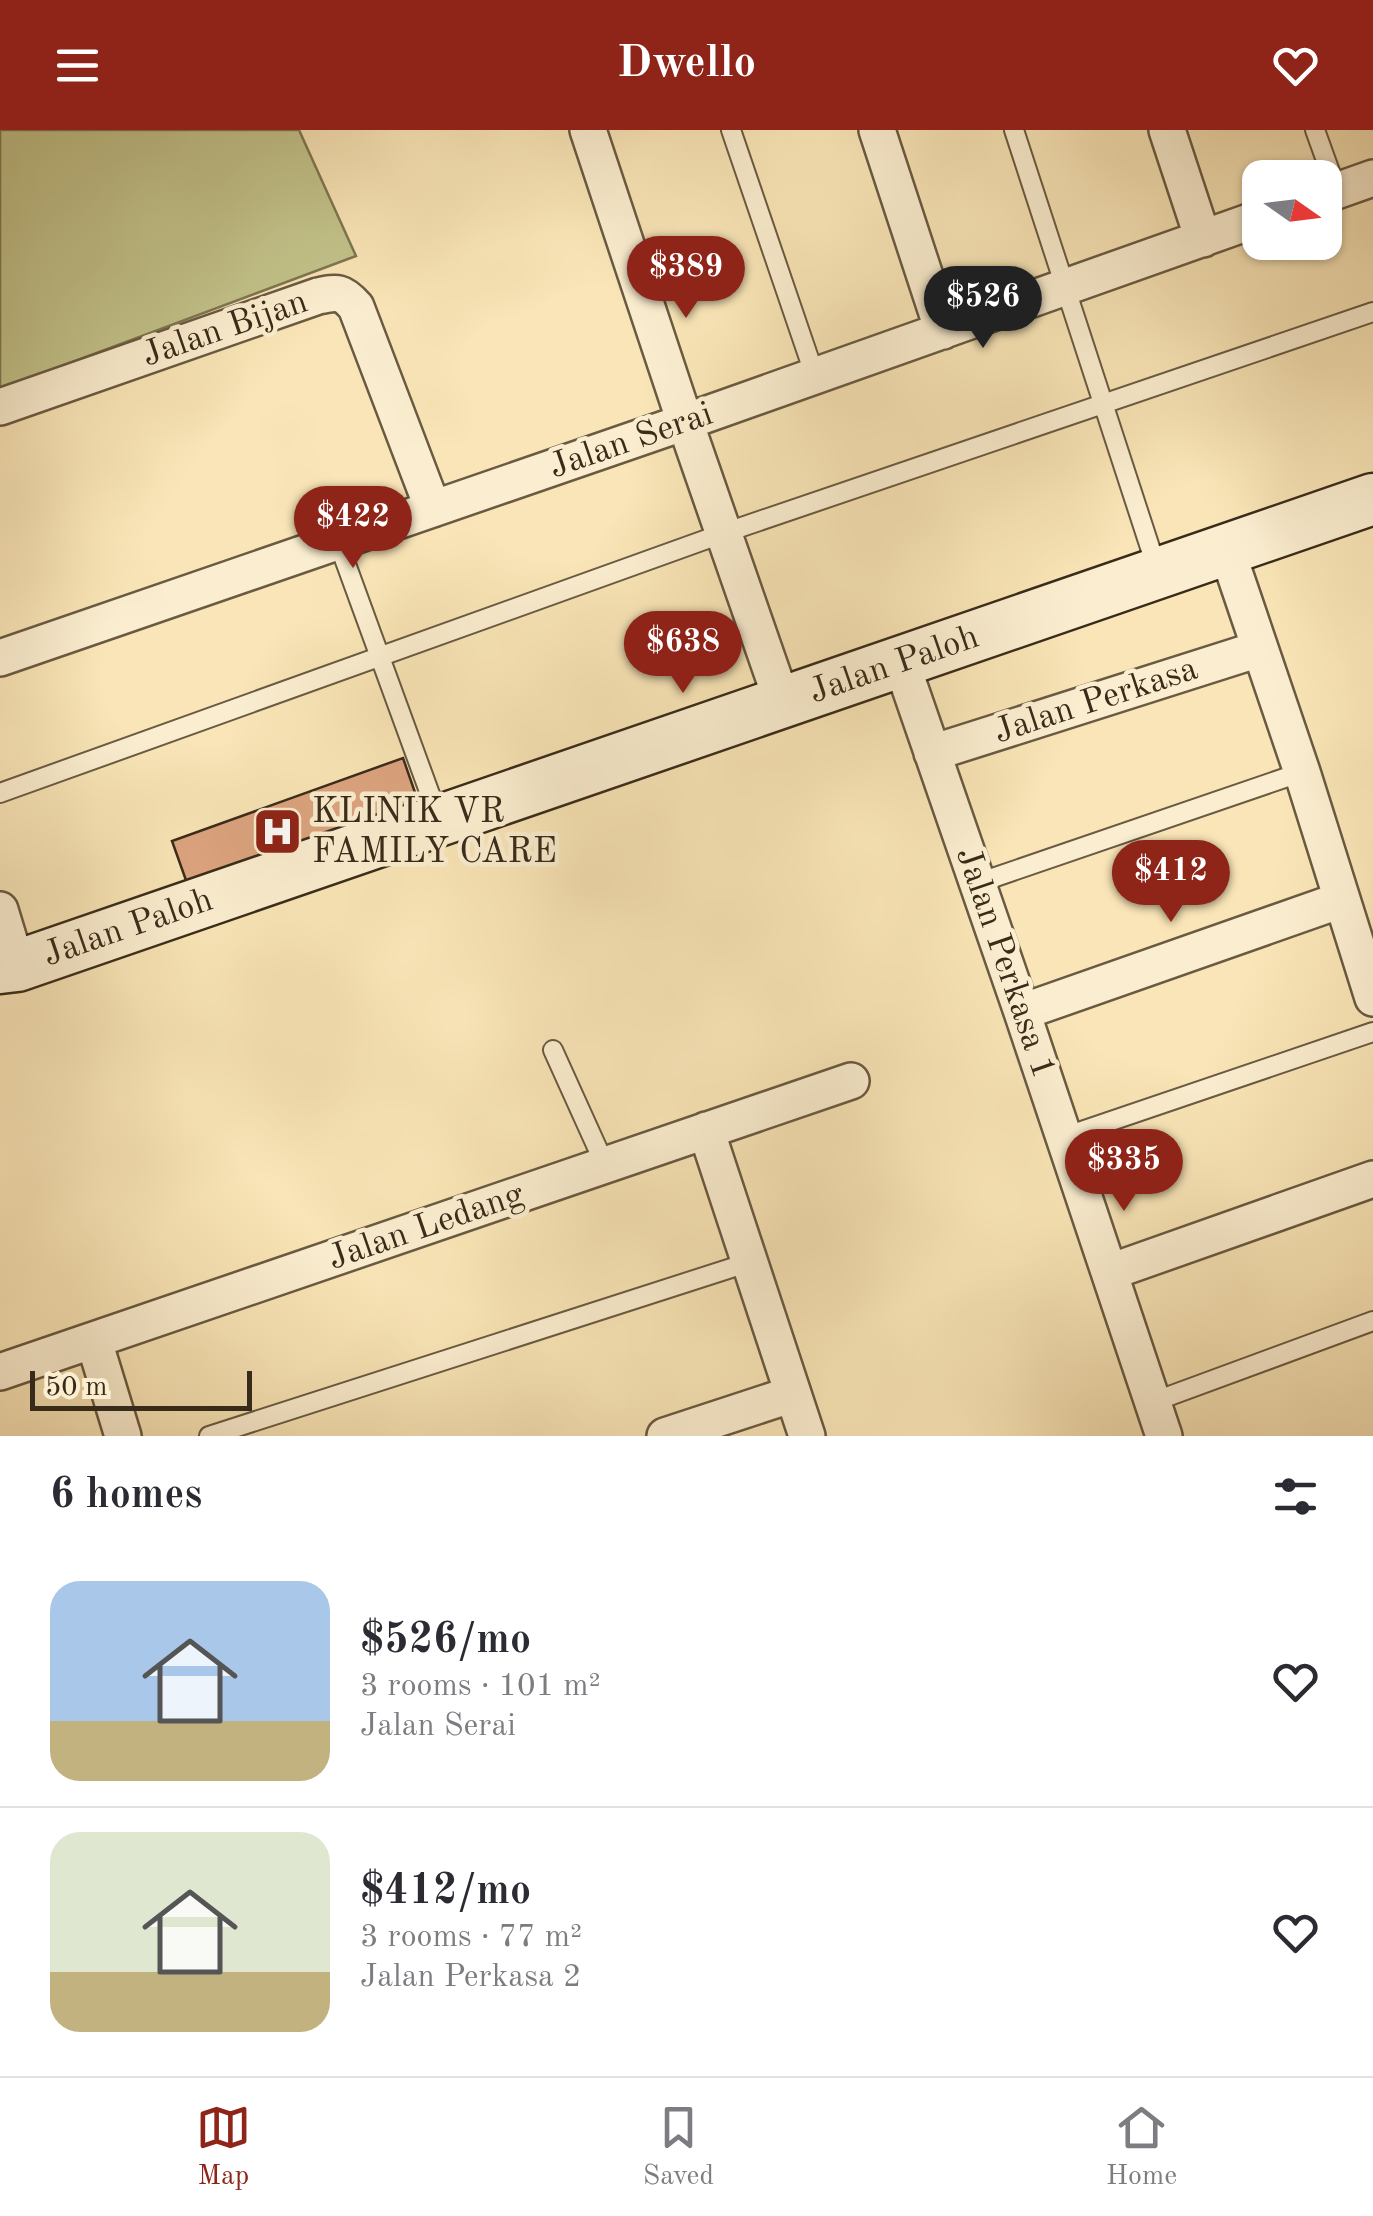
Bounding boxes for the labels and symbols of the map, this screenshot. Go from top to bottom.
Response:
north arrow [1242,160,1342,260]
pin: $389 [627,236,745,321]
pin: $526 [924,266,1042,351]
street label: Jalan Bijan [138,284,312,374]
street label: Jalan Serai [545,397,717,485]
pin: $422 [294,486,412,571]
pin: $638 [624,611,742,696]
street label: Jalan Paloh [805,620,983,710]
street label: Jalan Perkasa [990,652,1202,750]
place label: KLINIK VR FAMILY CARE [312,795,557,870]
hospital icon: KLINIK VR FAMILY CARE [251,806,303,858]
pin: $412 [1112,840,1230,925]
street label: Jalan Perkasa 1 [949,843,1061,1083]
street label: Jalan Paloh [39,883,217,973]
pin: $335 [1065,1129,1183,1214]
street label: Jalan Ledang [324,1177,528,1277]
scale bar [30,1366,252,1410]

